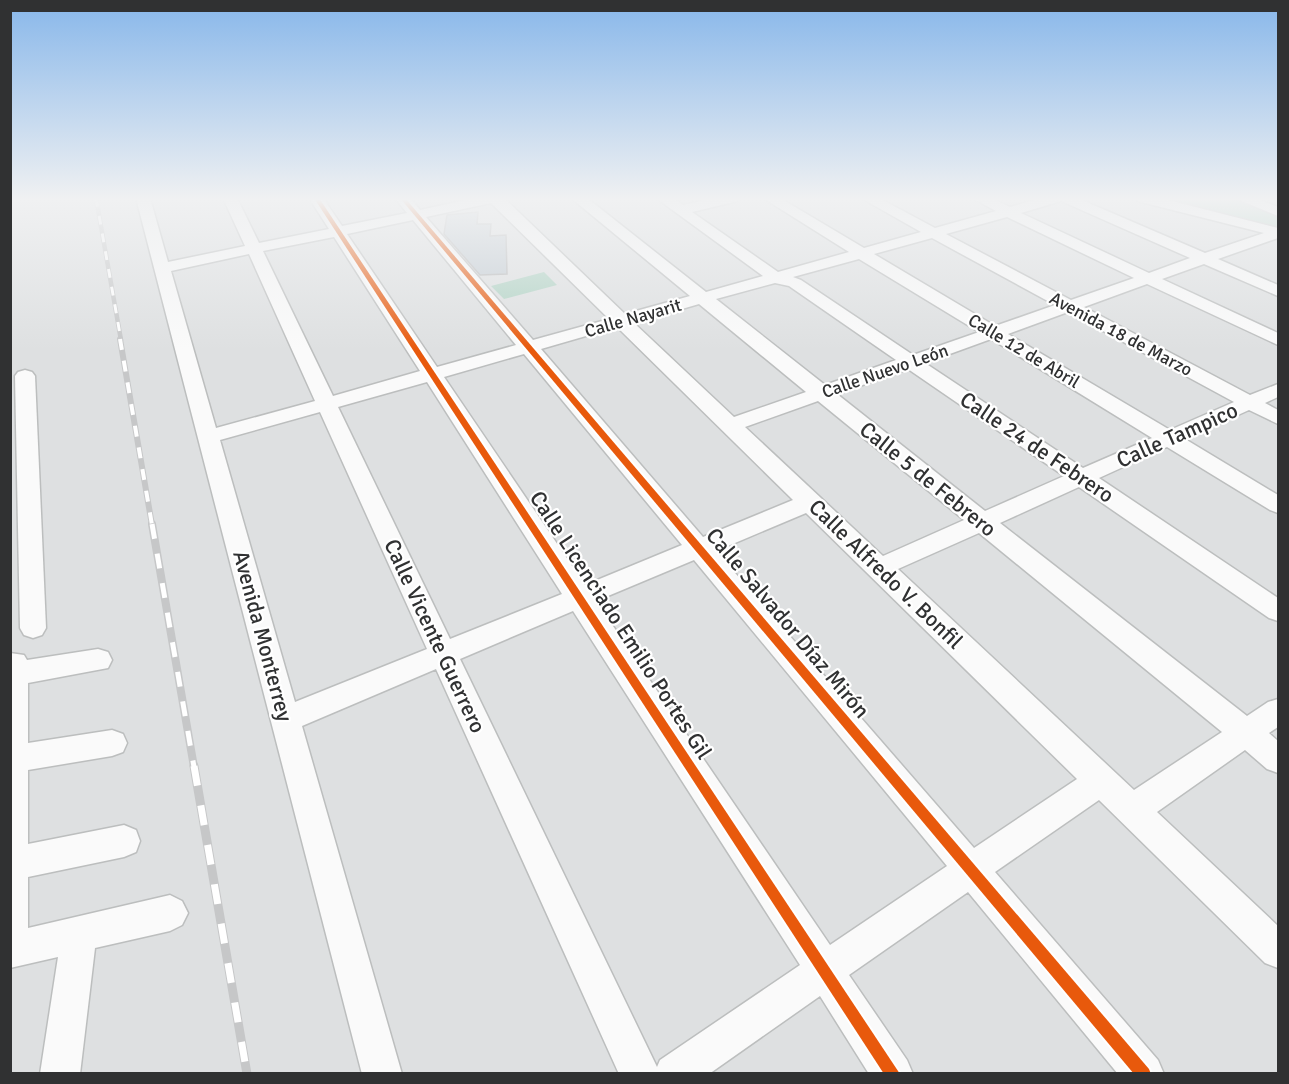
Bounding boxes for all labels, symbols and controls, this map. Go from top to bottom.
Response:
street label: Avenida 18 de Marzo [1046,287,1196,381]
street label: Calle Nayarit [582,294,684,342]
street label: Calle 12 de Abril [964,309,1084,393]
street label: Calle Nuevo León [819,339,951,403]
street label: Calle 24 de Febrero [955,385,1119,509]
street label: Calle Tampico [1112,396,1242,474]
street label: Calle 5 de Febrero [854,416,1002,542]
street label: Calle Licenciado Emilio Portes Gil [524,486,718,764]
street label: Calle Alfredo V. Bonfil [803,493,969,655]
street label: Calle Salvador Díaz Mirón [700,522,876,724]
street label: Calle Vicente Guerrero [378,535,492,737]
street label: Avenida Monterrey [227,548,299,725]

